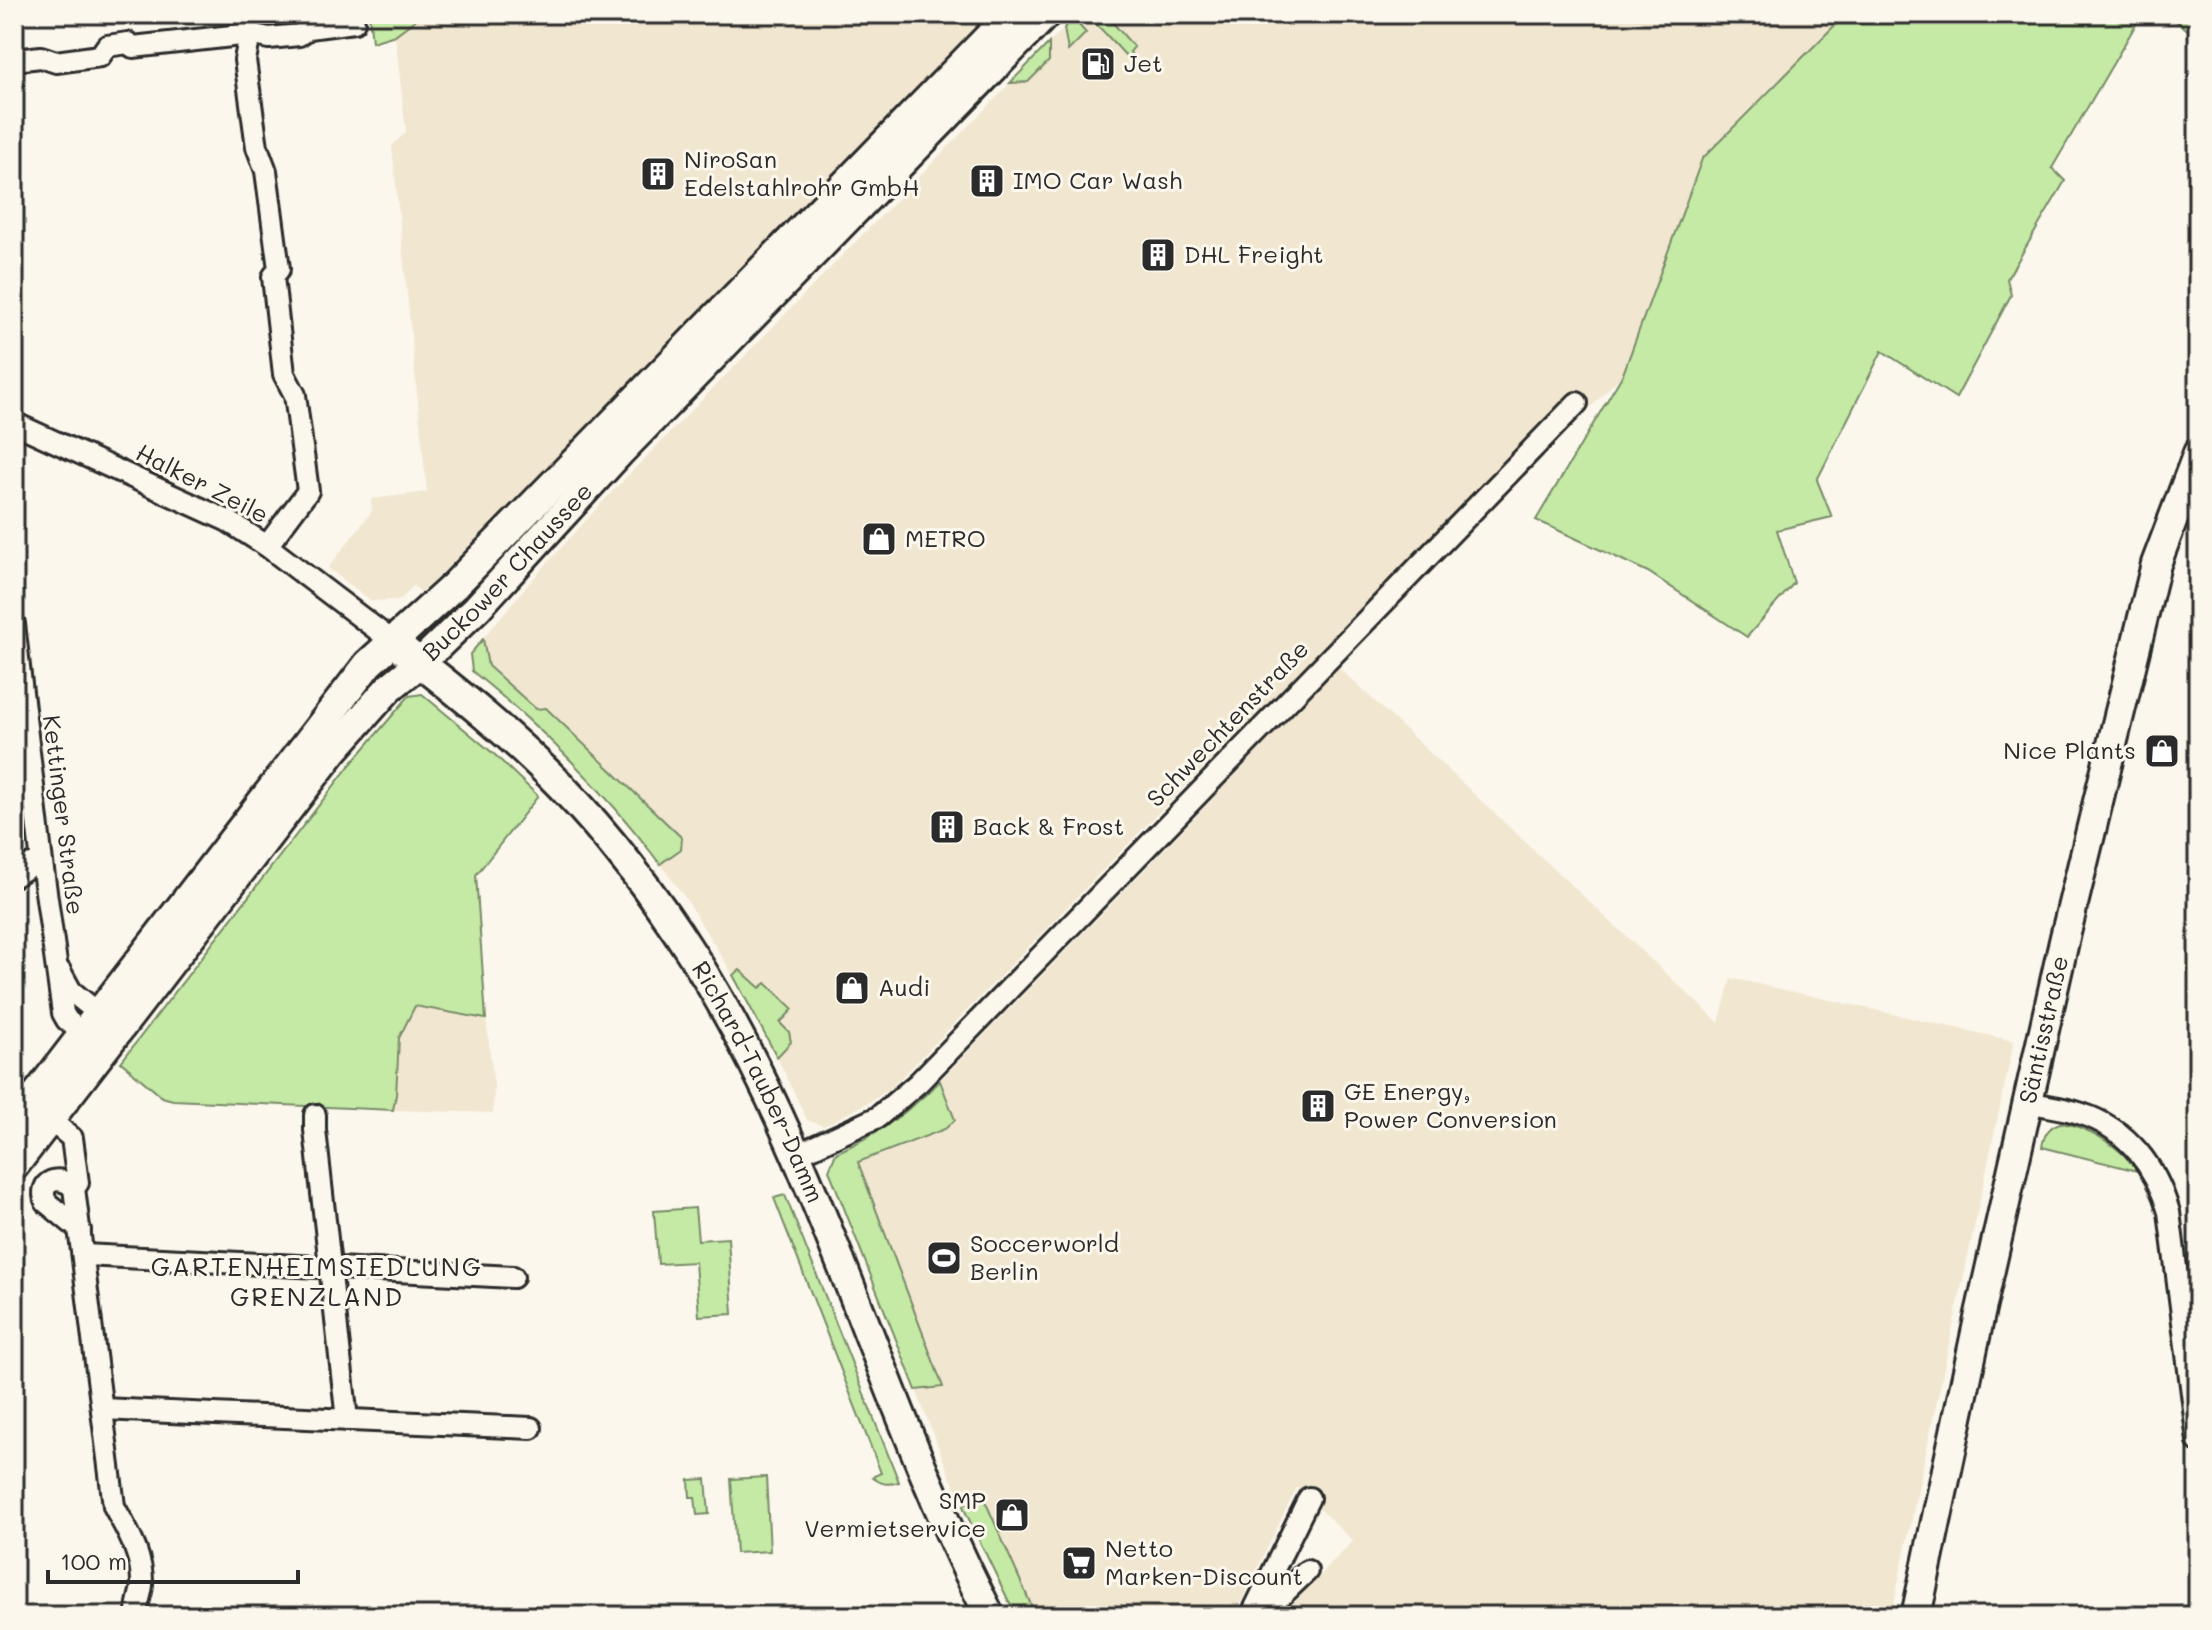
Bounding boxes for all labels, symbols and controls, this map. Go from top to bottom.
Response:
fuel station icon: Jet [1079,45,1117,83]
place label: Jet [1124,47,1163,78]
place label: NiroSan Edelstahlrohr GmbH [684,143,919,202]
building icon: NiroSan Edelstahlrohr GmbH [639,155,677,193]
building icon: IMO Car Wash [968,162,1006,200]
place label: IMO Car Wash [1013,164,1182,195]
building icon: DHL Freight [1139,236,1177,274]
place label: DHL Freight [1184,238,1324,269]
street label: Halker Zeile [131,436,274,529]
street label: Buckower Chaussee [415,475,598,667]
shop icon: METRO [860,520,898,558]
place label: METRO [905,522,986,553]
street label: Schwechtenstraße [1139,633,1315,813]
street label: Kettinger Straße [37,713,92,916]
shop icon: Nice Plants [2143,732,2181,770]
place label: Nice Plants [2003,734,2136,765]
building icon: Back & Frost [928,808,966,846]
place label: Back & Frost [973,810,1124,841]
street label: Säntisstraße [2011,953,2074,1106]
street label: Richard-Tauber-Damm [686,955,832,1207]
shop icon: Audi [833,969,871,1007]
place label: Audi [878,971,930,1002]
place label: GE Energy, Power Conversion [1344,1075,1557,1134]
building icon: GE Energy, Power Conversion [1299,1087,1337,1125]
place label: Soccerworld Berlin [970,1227,1119,1286]
sports icon: Soccerworld Berlin [925,1239,963,1277]
district label: GARTENHEIMSIEDLUNG GRENZLAND [151,1249,483,1313]
place label: SMP Vermietservice [804,1484,986,1543]
shop icon: SMP Vermietservice [993,1496,1031,1534]
place label: Netto Marken-Discount [1105,1532,1303,1591]
scale bar [48,1534,298,1584]
supermarket icon: Netto Marken-Discount [1060,1544,1098,1582]
text: 100 m [60,1545,127,1576]

